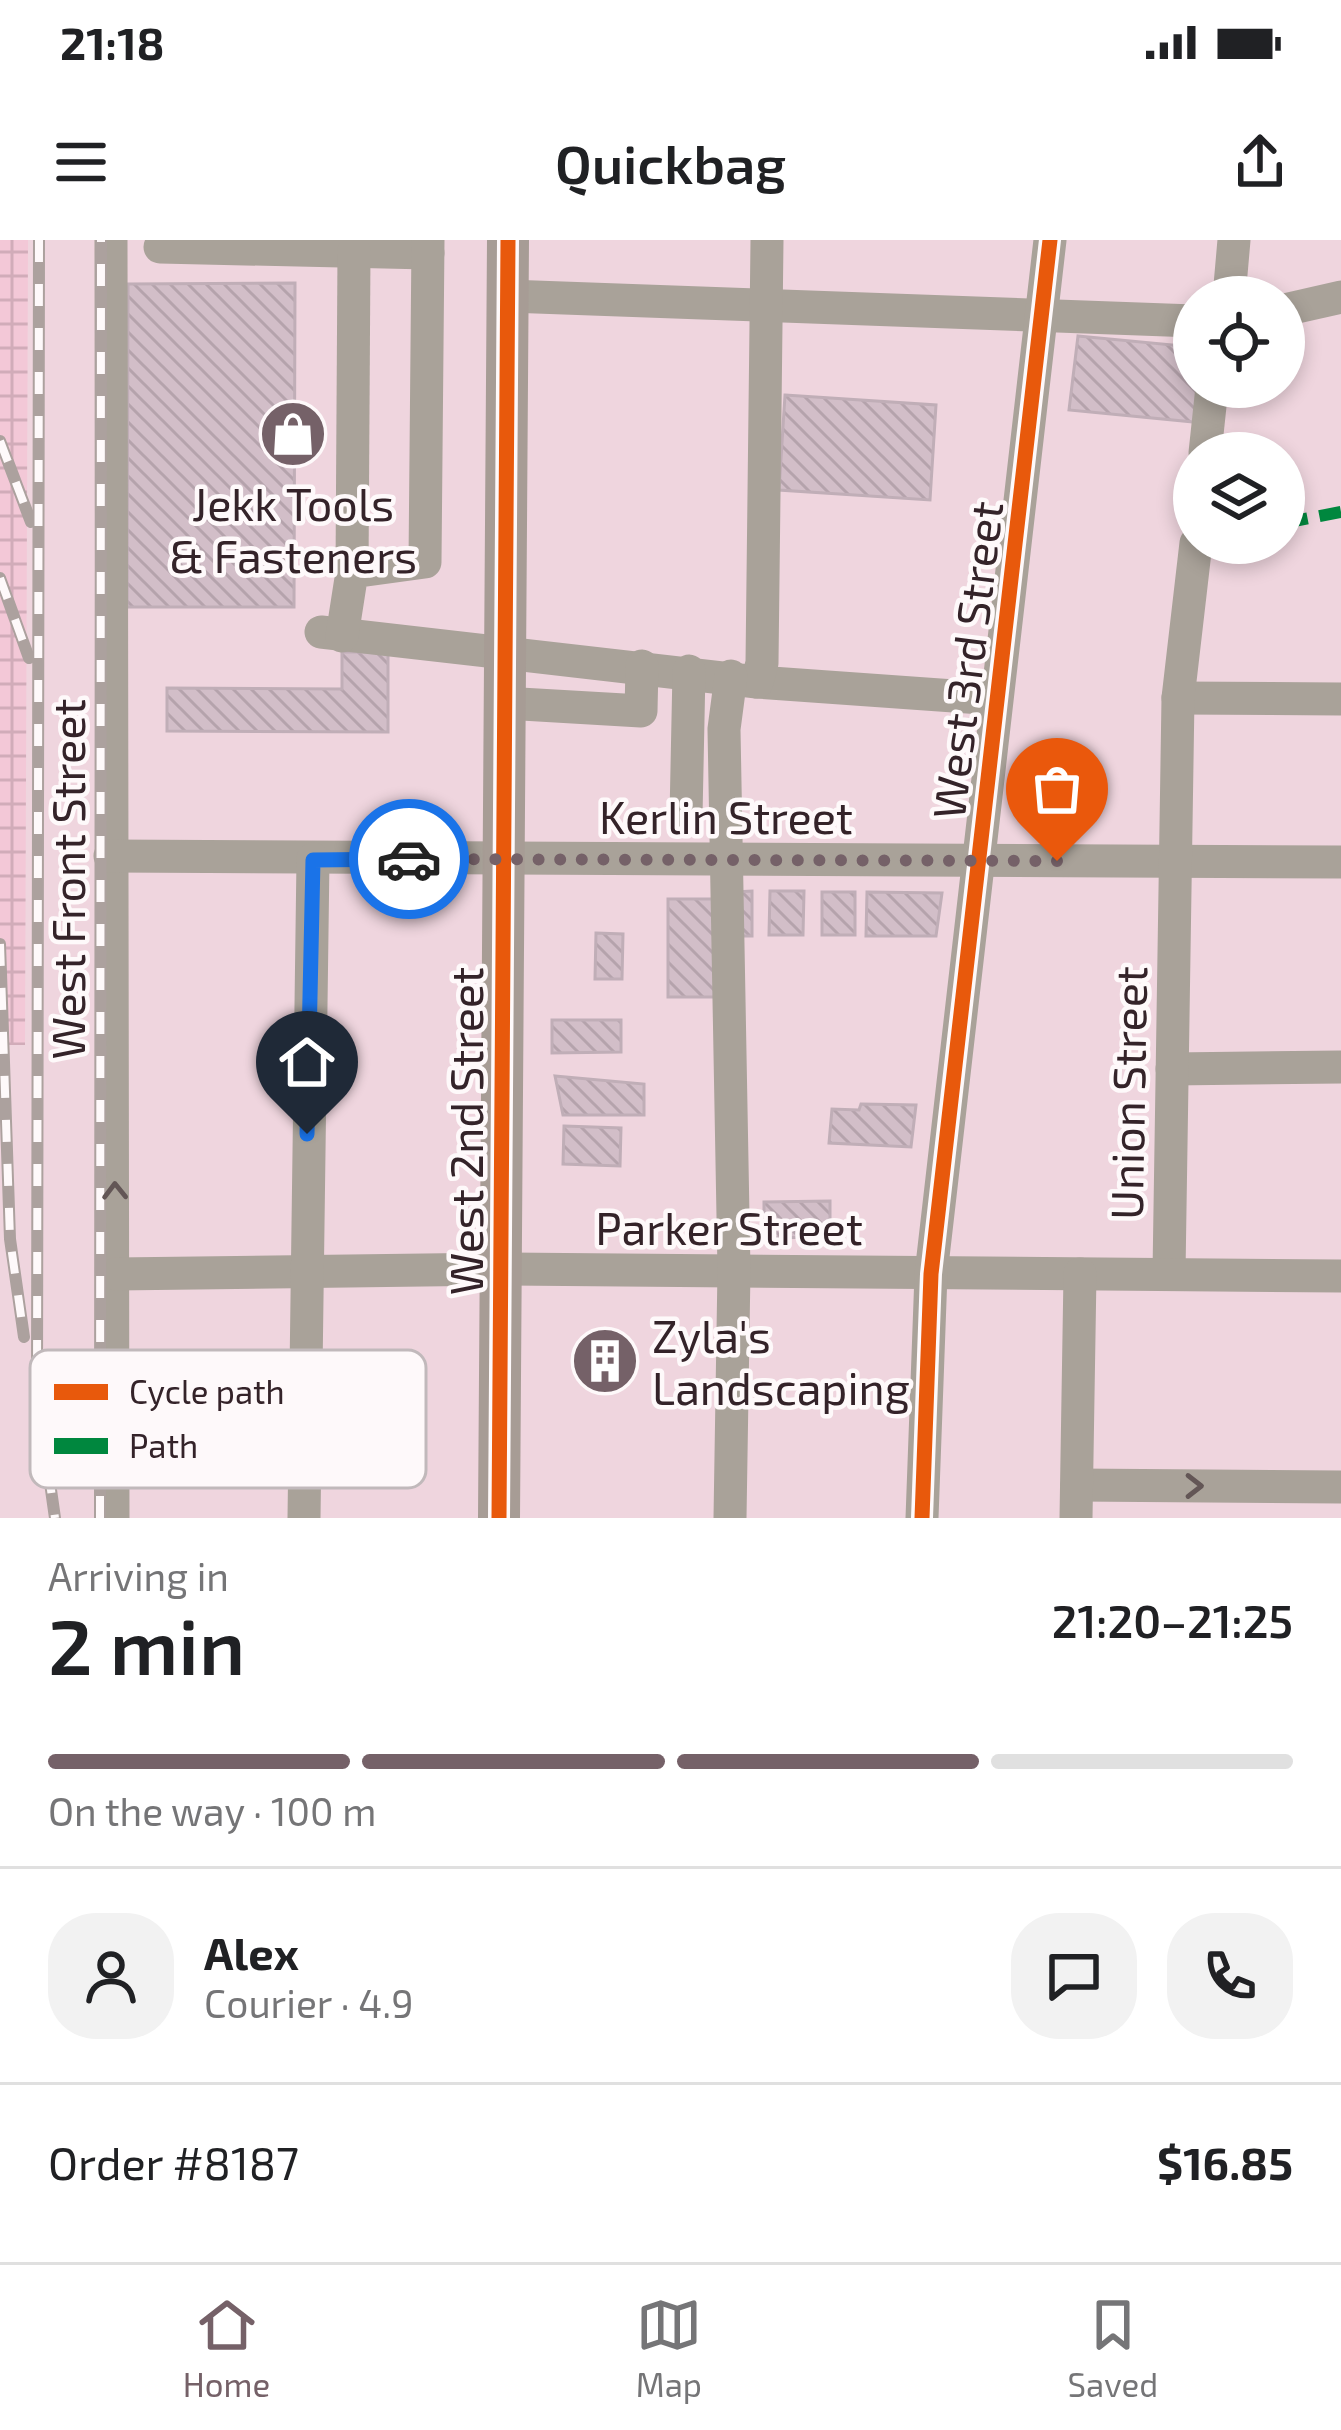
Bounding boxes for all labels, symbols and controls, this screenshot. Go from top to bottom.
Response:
text: 21:18 [60,15,165,69]
icon: menu [48,129,114,195]
icon: share [1227,129,1293,195]
text: Quickbag [555,130,786,195]
map controls [1173,276,1305,564]
button: locate [1173,276,1305,408]
shop icon: Jekk Tools & Fasteners [258,399,328,469]
button: layers [1173,432,1305,564]
place label: Jekk Tools & Fasteners [169,476,417,582]
street label: West 3rd Street [920,498,1012,822]
street label: West Front Street [40,699,94,1059]
pin [1006,738,1108,861]
icon: bag [1024,756,1090,822]
street label: Kerlin Street [599,789,853,843]
courier [349,799,469,919]
icon: car [376,826,442,892]
street label: Union Street [1098,966,1156,1220]
street label: West 2nd Street [438,967,492,1295]
pin [256,1011,358,1134]
icon: home [274,1029,340,1095]
one-way arrow [102,1181,128,1200]
street label: Parker Street [595,1200,863,1254]
place label: Zyla's Landscaping [652,1308,910,1414]
building icon: Zyla's Landscaping [570,1326,640,1396]
legend [30,1350,426,1488]
text: Cycle path [129,1371,285,1411]
text: Path [129,1425,198,1465]
one-way arrow [1186,1473,1204,1499]
text: Arriving in [48,1552,229,1599]
text: 21:20–21:25 [1052,1593,1293,1647]
text: 2 min [48,1597,245,1691]
text: On the way · 100 m [48,1787,376,1834]
button: person [48,1913,174,2039]
button: chat [1011,1913,1137,2039]
button: phone [1167,1913,1293,2039]
text: Alex [204,1925,299,1979]
text: Courier · 4.9 [204,1979,414,2026]
text: Order #8187 [48,2135,299,2189]
text: $16.85 [1157,2135,1293,2189]
tab: Home [183,2292,270,2404]
tab: Map [636,2292,702,2404]
tab: Saved [1068,2292,1158,2404]

